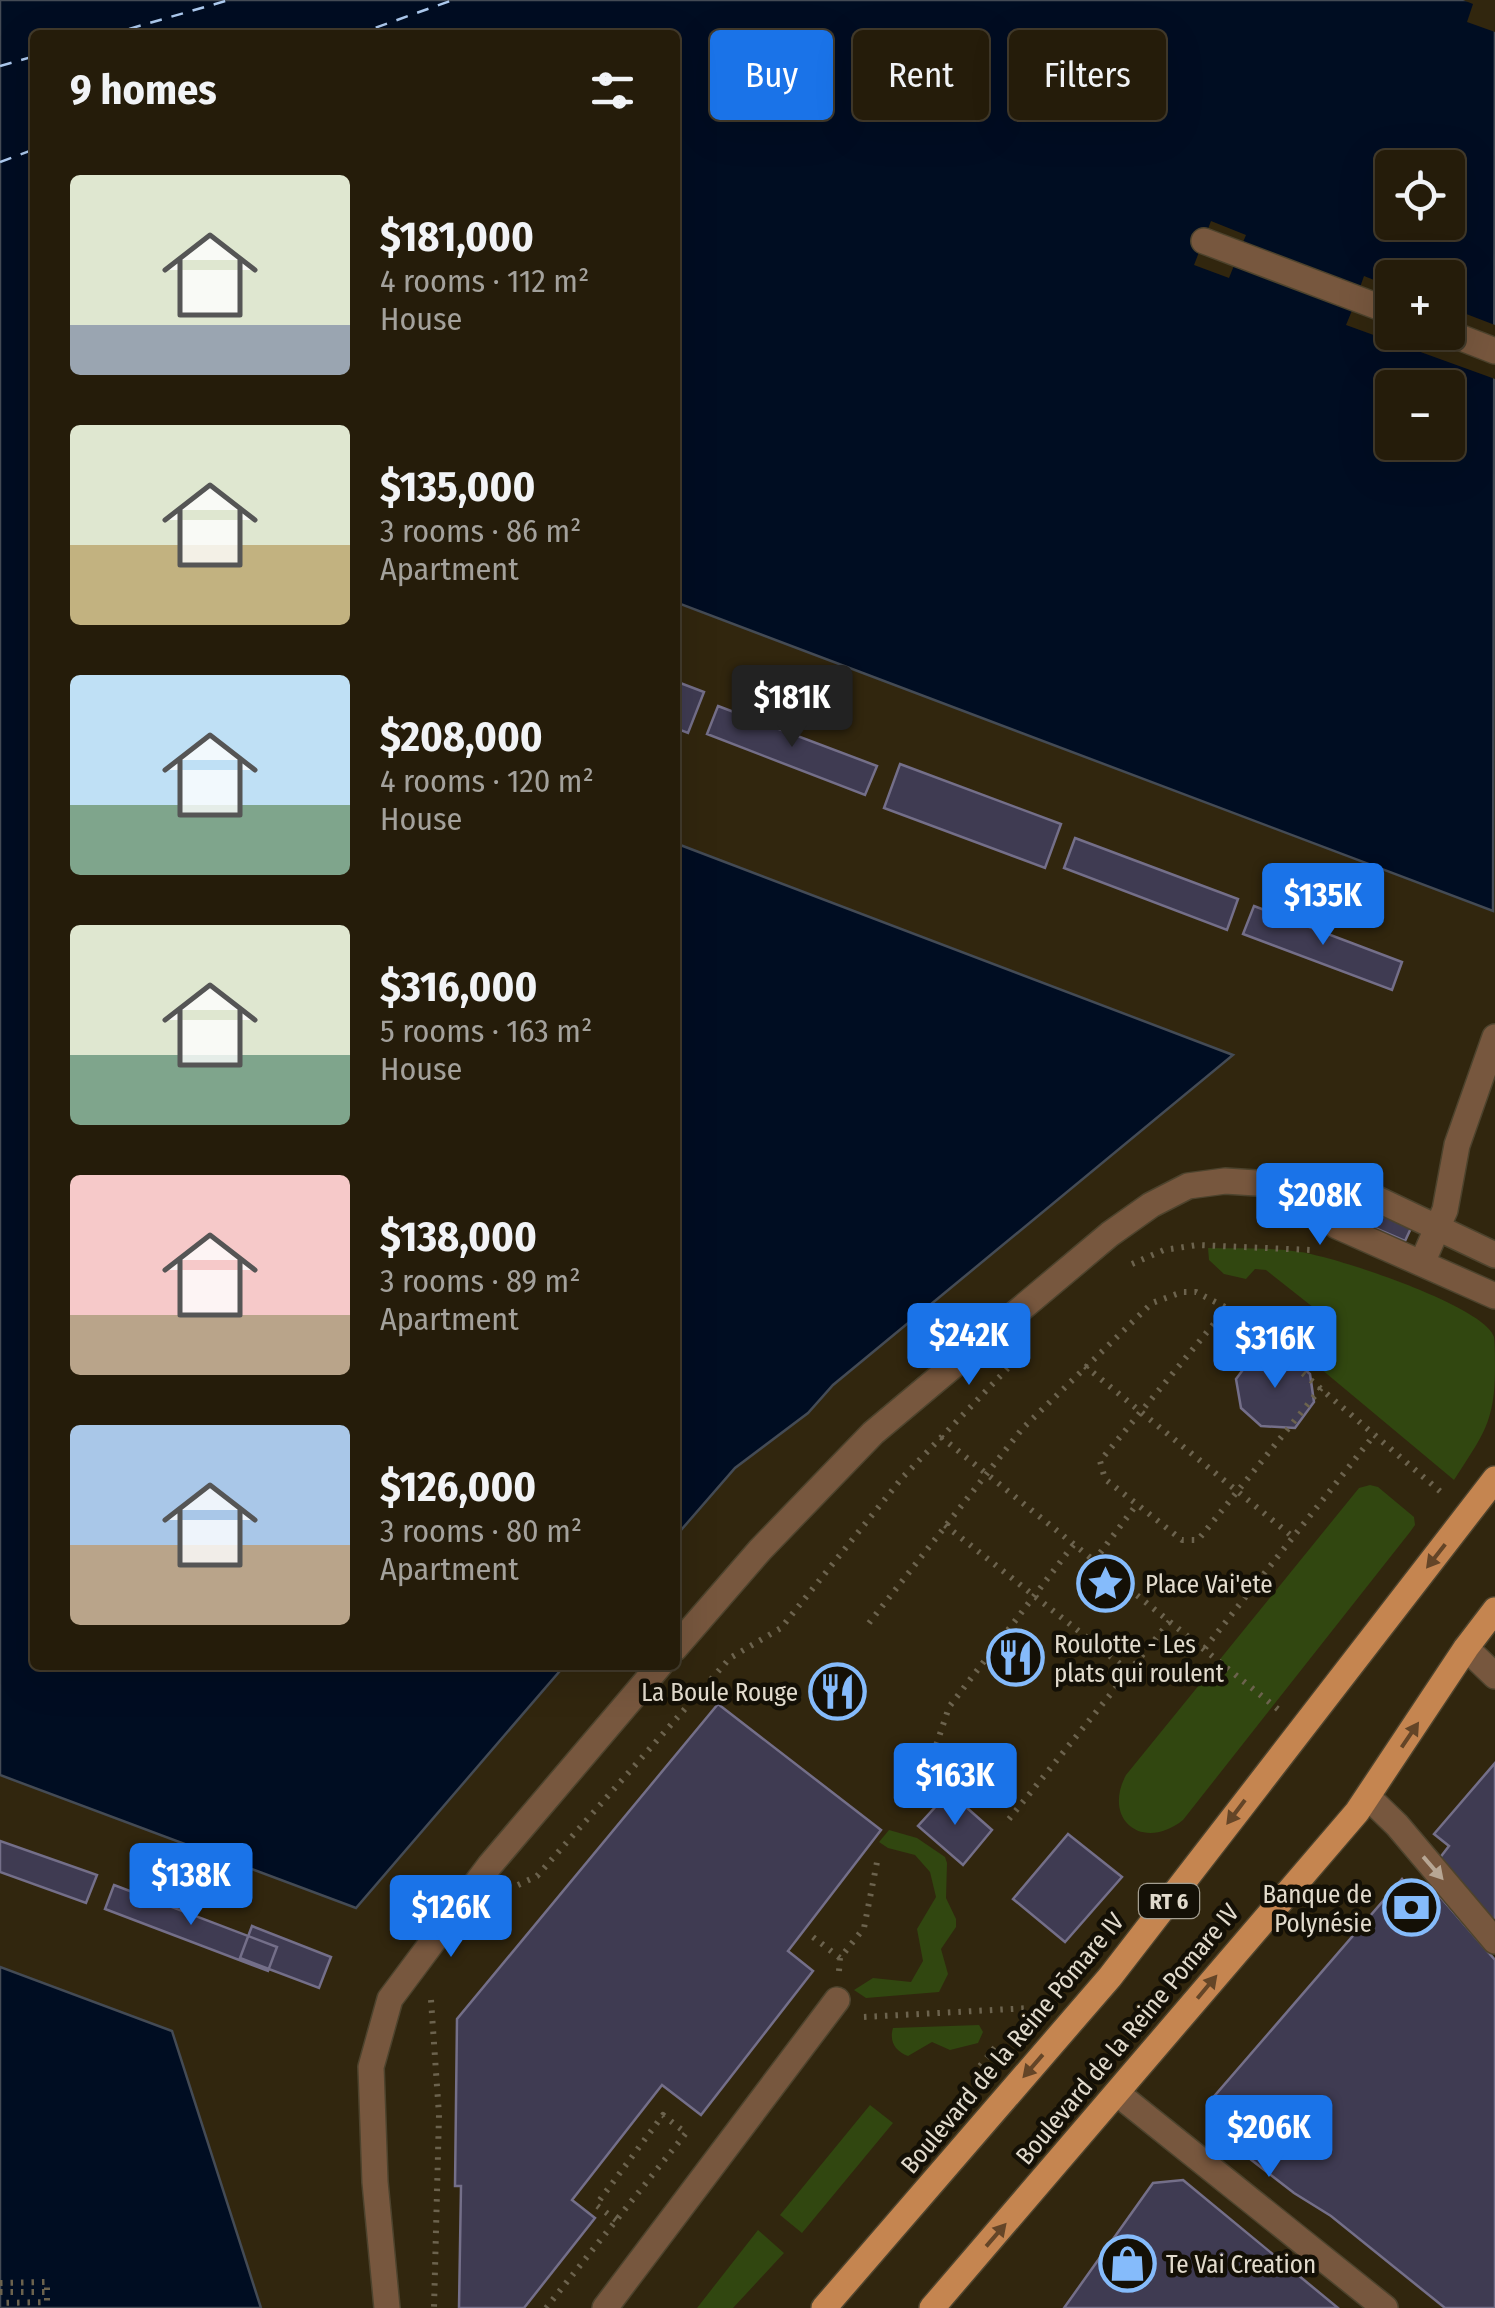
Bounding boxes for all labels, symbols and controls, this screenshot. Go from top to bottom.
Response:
chip: Buy [710,30,833,120]
chip: Rent [853,30,989,120]
chip: Filters [1009,30,1166,120]
icon: filters [585,63,640,118]
text: 9 homes [70,65,217,115]
map controls [1375,150,1465,460]
button: locate [1375,150,1465,240]
text: $181,000 [380,212,534,262]
icon: home [150,215,270,335]
button: + [1375,260,1465,350]
text: 4 rooms · 112 m² [380,262,589,300]
text: House [380,300,462,338]
button: − [1375,370,1465,460]
text: $135,000 [380,462,535,512]
icon: home [150,465,270,585]
text: 3 rooms · 86 m² [380,512,581,550]
text: Apartment [380,550,519,588]
pin: $181K [722,665,862,750]
text: $181K [754,678,830,716]
text: $208,000 [380,712,543,762]
icon: home [150,715,270,835]
text: 4 rooms · 120 m² [380,762,594,800]
text: House [380,800,462,838]
pin: $135K [1253,863,1393,948]
text: $135K [1284,876,1362,914]
text: $316,000 [380,962,537,1012]
icon: home [150,965,270,1085]
text: 5 rooms · 163 m² [380,1012,592,1050]
text: House [380,1050,462,1088]
pin: $208K [1250,1163,1390,1248]
text: $208K [1278,1176,1362,1214]
text: $138,000 [380,1212,537,1262]
icon: home [150,1215,270,1335]
text: 3 rooms · 89 m² [380,1262,581,1300]
text: Apartment [380,1300,519,1338]
pin: $242K [899,1303,1039,1388]
pin: $316K [1205,1306,1345,1391]
text: $242K [929,1316,1009,1354]
text: $316K [1235,1319,1315,1357]
text: $126,000 [380,1462,536,1512]
icon: home [150,1465,270,1585]
text: 3 rooms · 80 m² [380,1512,582,1550]
one-way arrow [1426,1543,1447,1569]
text: Apartment [380,1550,519,1588]
place icon: Place Vai'ete [1076,1554,1136,1614]
place label: Place Vai'ete [1145,1570,1273,1600]
restaurant icon: Roulotte - Les plats qui roulent [985,1628,1045,1688]
place label: Roulotte - Les plats qui roulent [1054,1630,1225,1689]
restaurant icon: La Boule Rouge [807,1662,867,1722]
place label: La Boule Rouge [641,1678,798,1708]
one-way arrow [1401,1721,1419,1748]
pin: $163K [885,1743,1025,1828]
text: $163K [916,1756,994,1794]
one-way arrow [1226,1799,1246,1825]
pin: $138K [121,1843,261,1928]
one-way arrow [1421,1855,1443,1880]
text: $138K [152,1856,230,1894]
pin: $126K [381,1875,521,1960]
bank icon: Banque de Polynésie [1381,1878,1441,1938]
place label: Banque de Polynésie [1262,1880,1372,1939]
road number: RT 6 [1139,1884,1199,1918]
text: $126K [412,1888,490,1926]
street label: Boulevard de la Reine Pomare IV [1010,1898,1246,2171]
street label: Boulevard de la Reine Pōmare IV [895,1907,1131,2180]
one-way arrow [1195,1975,1217,2000]
one-way arrow [1022,2053,1044,2078]
pin: $206K [1199,2095,1339,2180]
text: $206K [1227,2108,1311,2146]
one-way arrow [984,2222,1006,2247]
shop icon: Te Vai Creation [1097,2234,1157,2294]
place label: Te Vai Creation [1166,2250,1316,2280]

